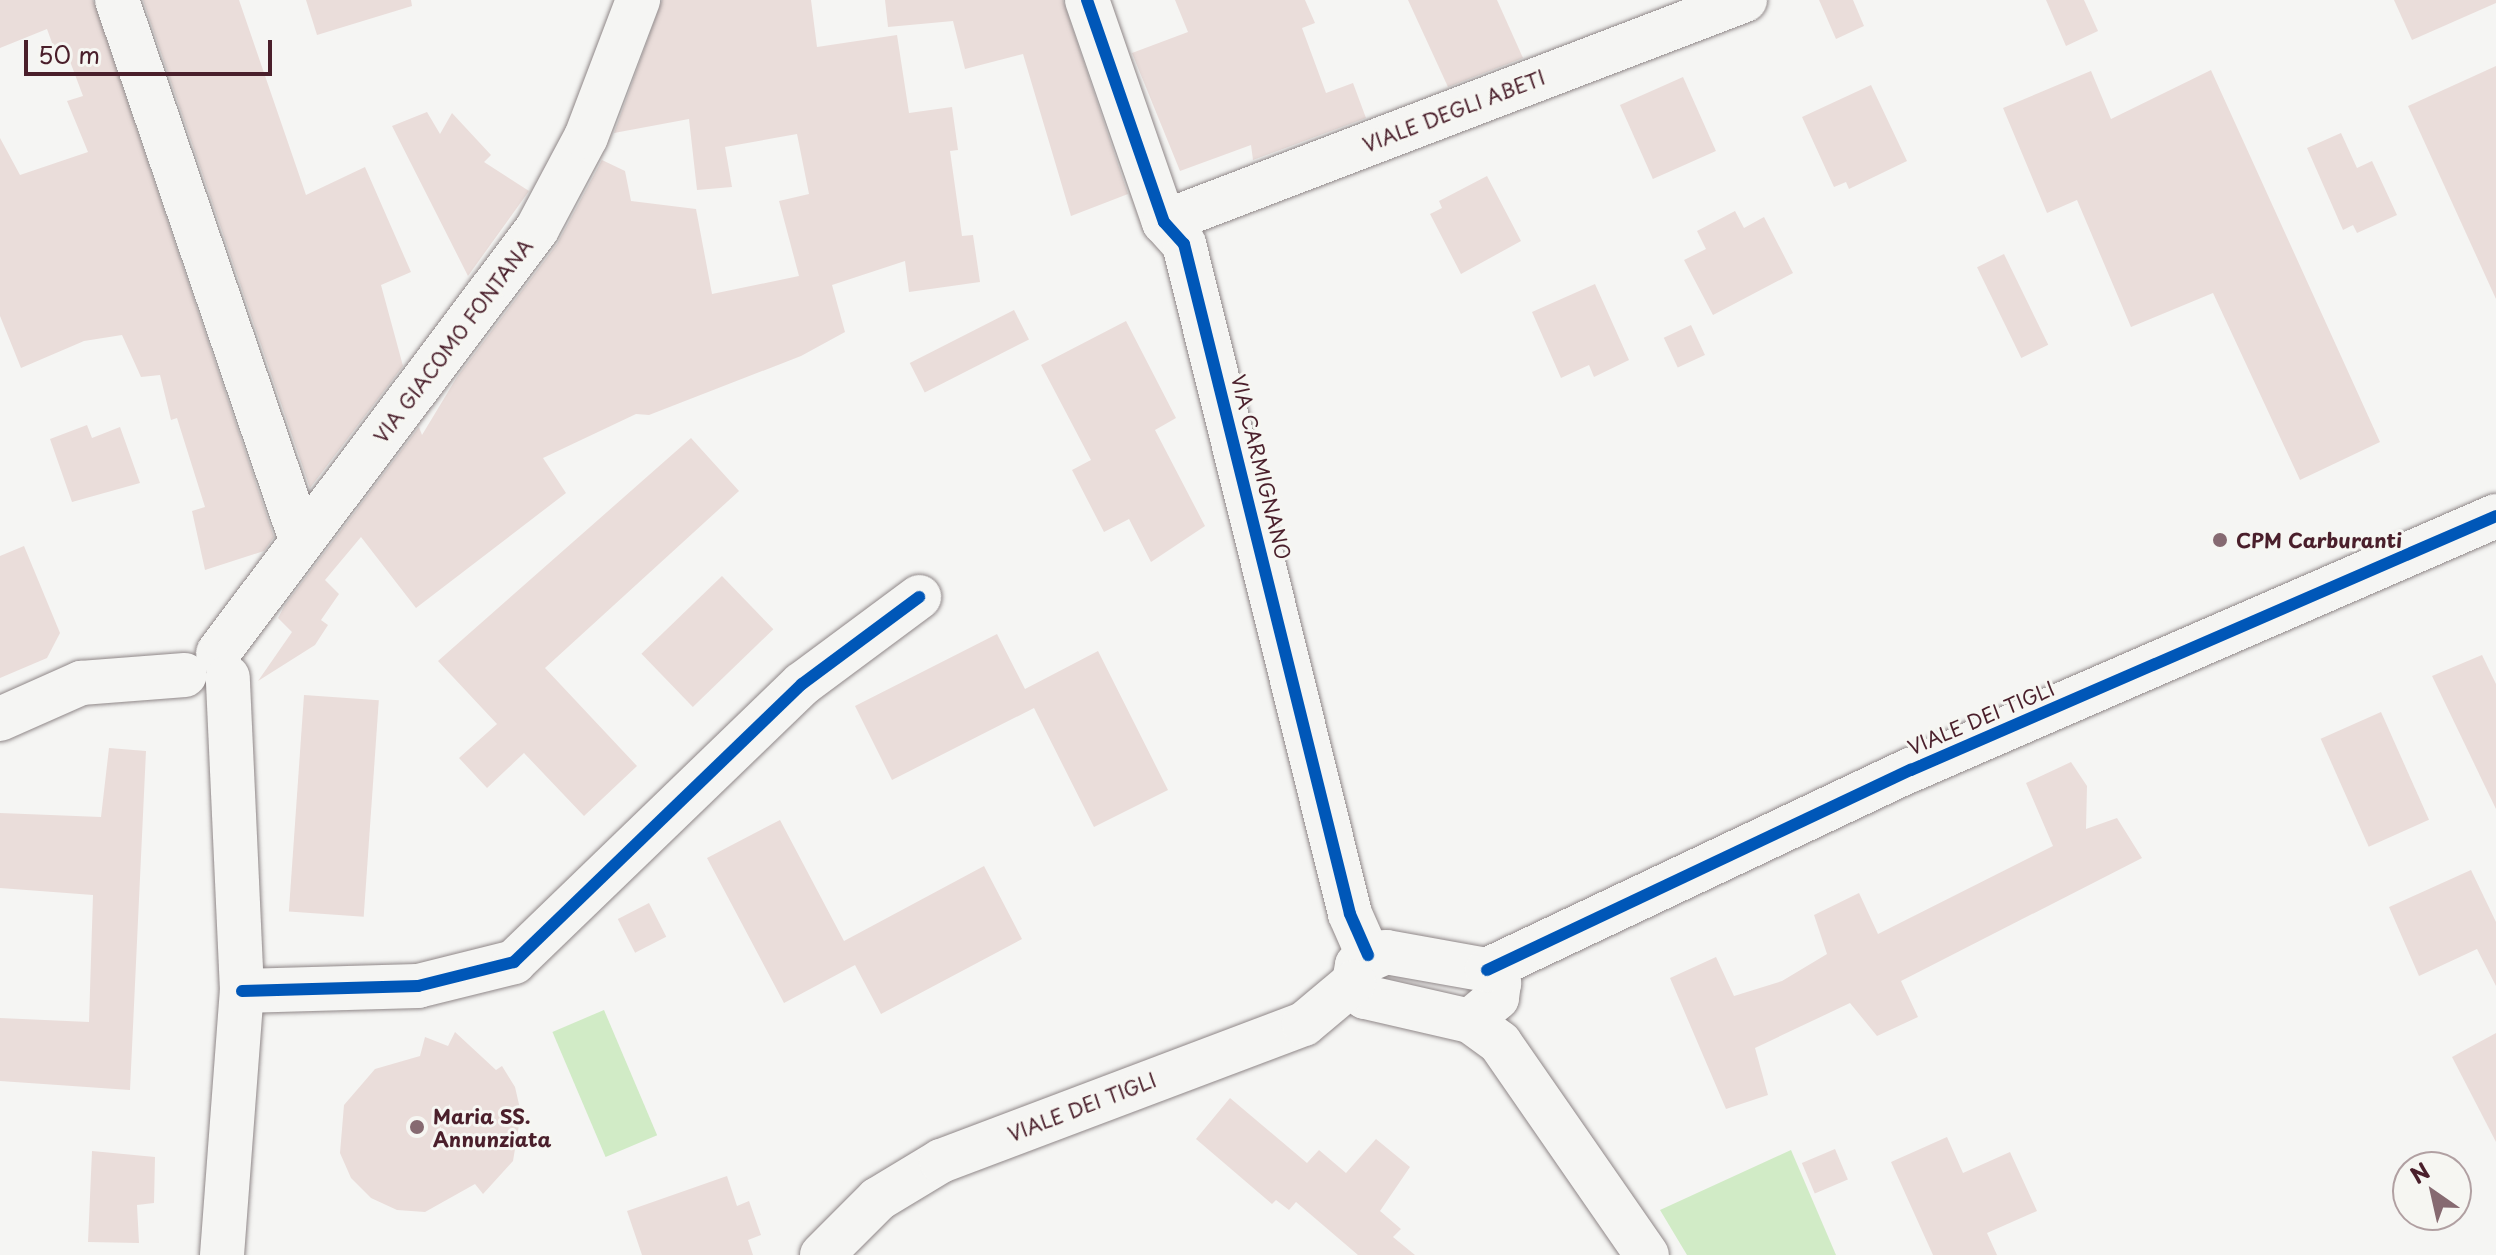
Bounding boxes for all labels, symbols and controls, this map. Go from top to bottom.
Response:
scale bar [28,24,276,74]
text: 50 m [38,36,100,72]
street label: VIALE DEGLI ABETI [1358,65,1550,157]
street label: VIA GIACOMO FONTANA [368,234,538,448]
street label: VIA CARMIGNANO [1227,373,1295,561]
place label: CPM Carburanti [2236,528,2403,552]
marker: CPM Carburanti [2211,531,2229,549]
street label: VIALE DEI TIGLI [1903,676,2059,760]
street label: VIALE DEI TIGLI [1003,1067,1161,1147]
place label: Maria SS. Annunziata [433,1104,551,1151]
marker: Maria SS. Annunziata [408,1118,426,1136]
north arrow [2392,1151,2472,1231]
text: N [2403,1154,2436,1191]

